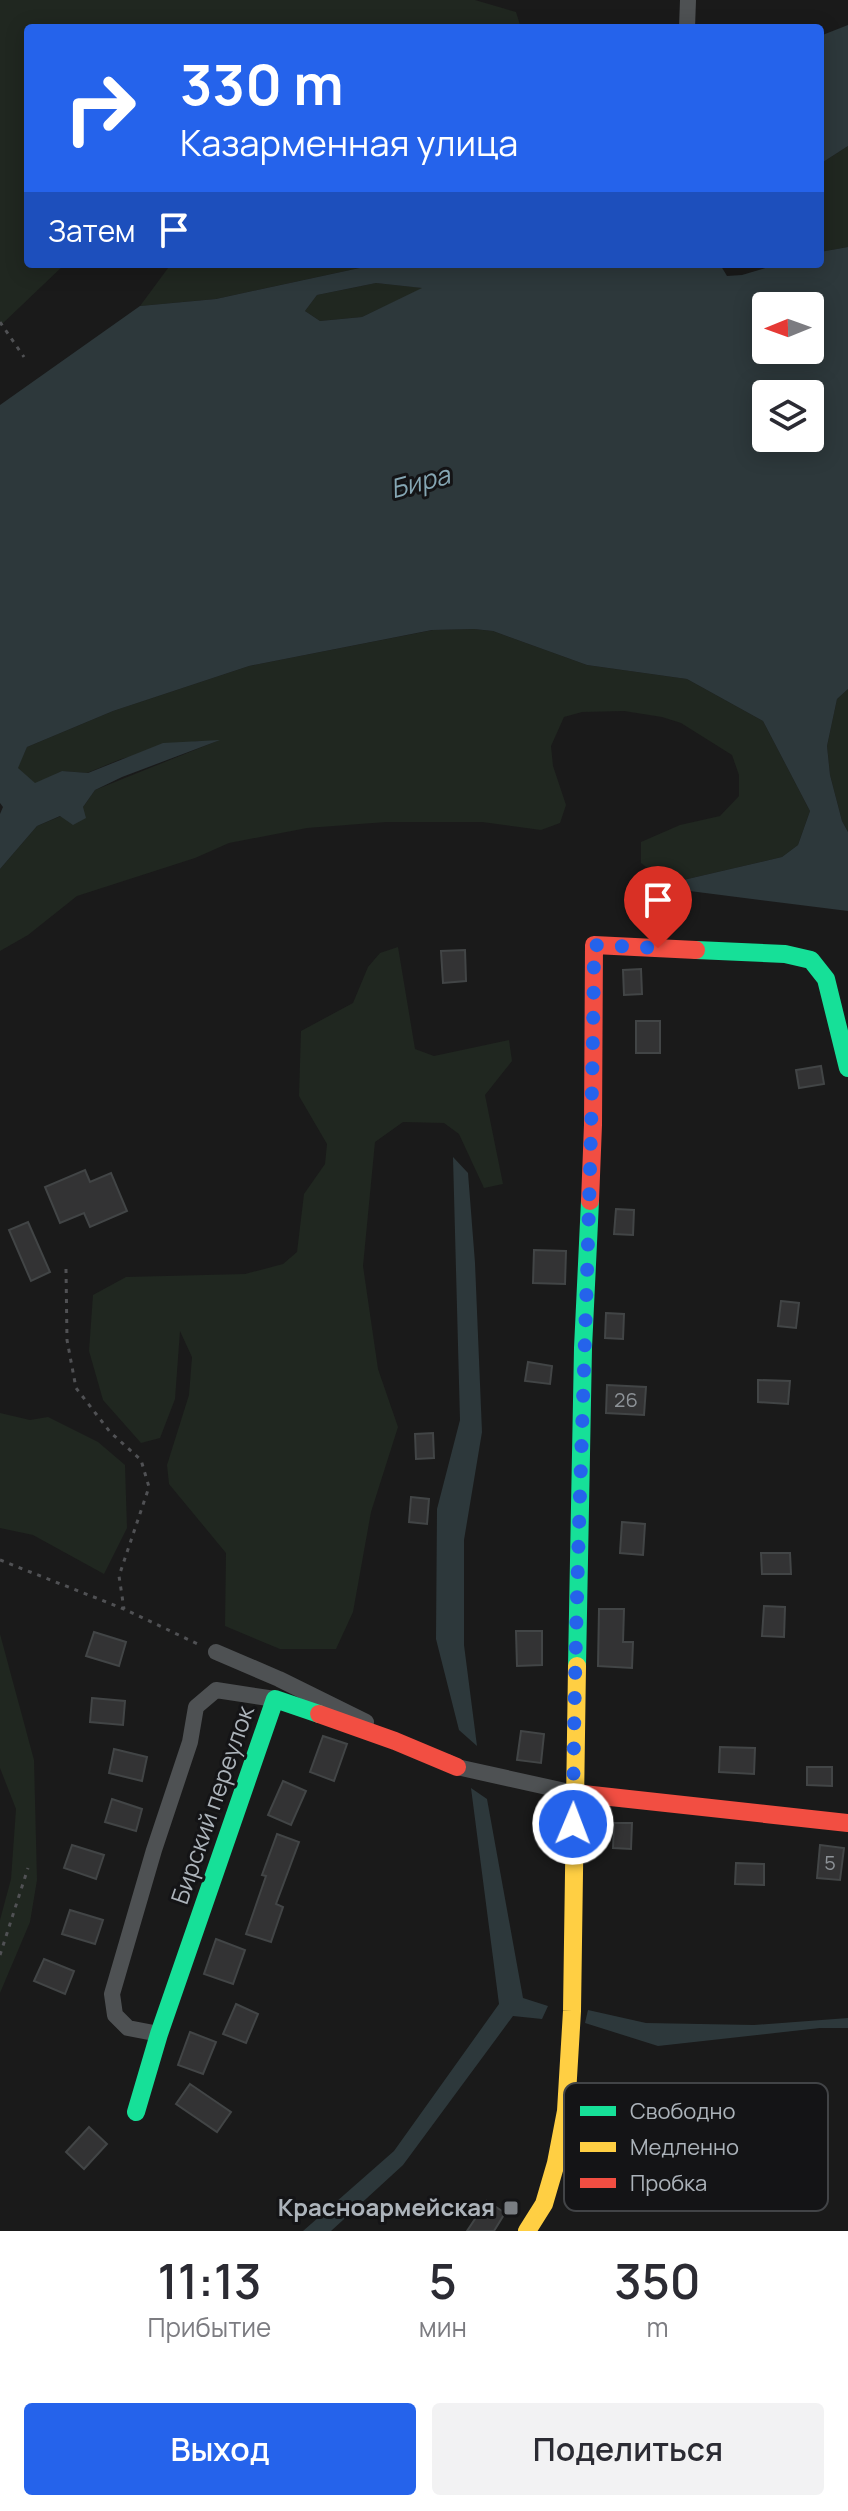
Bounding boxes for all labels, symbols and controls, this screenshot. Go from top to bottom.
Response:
text: 330 m [180,45,344,122]
icon: right [48,56,152,160]
text: Казарменная улица [180,118,518,167]
icon: arrive [152,208,196,252]
text: Затем [48,210,136,251]
north arrow [752,292,824,364]
map controls [752,292,824,452]
button: layers [752,380,824,452]
water label: Бира [386,455,455,506]
pin [624,866,692,948]
icon: arrive [636,878,680,922]
house number: 26 [614,1386,638,1413]
street label: Бирский переулок [162,1700,261,1908]
position arrow [531,1782,615,1866]
house number: 5 [824,1849,836,1876]
legend [564,2083,828,2211]
text: Свободно [630,2096,736,2126]
text: Медленно [630,2132,739,2162]
text: Пробка [630,2168,707,2198]
place label: Красноармейская [278,2190,495,2223]
marker: Красноармейская [502,2199,520,2217]
text: 11:13 [157,2248,261,2313]
text: 5 [429,2248,457,2313]
text: 350 [614,2248,701,2313]
text: Прибытие [147,2309,271,2345]
text: мин [419,2309,467,2345]
text: m [646,2309,668,2345]
button: Выход [24,2403,416,2495]
button: Поделиться [432,2403,824,2495]

